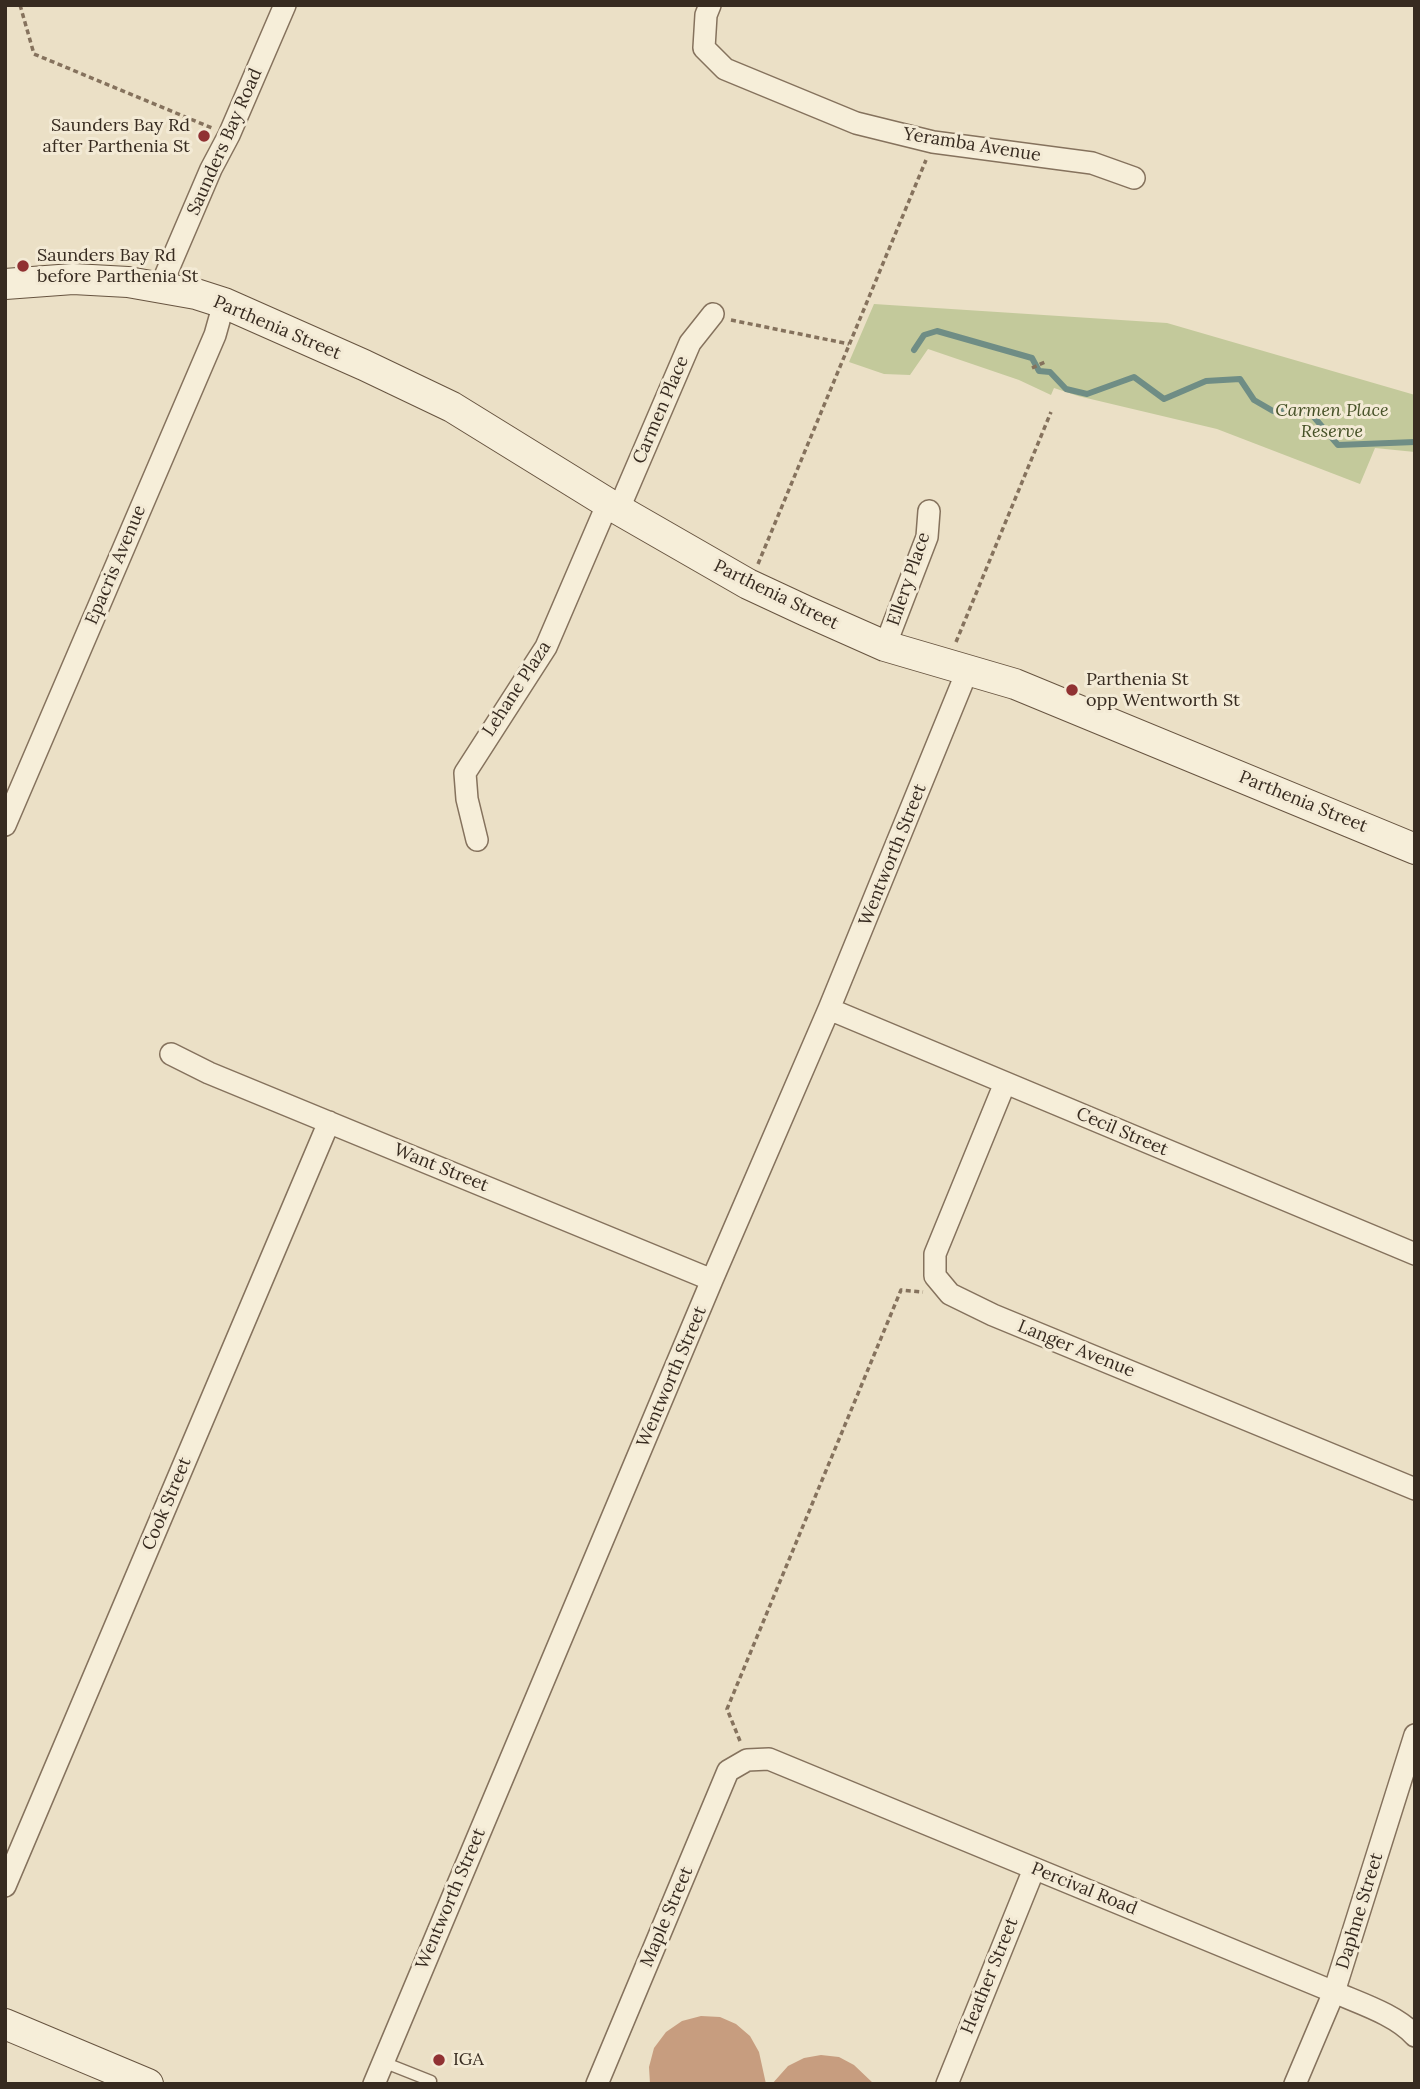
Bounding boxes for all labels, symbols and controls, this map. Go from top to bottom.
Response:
street label: Saunders Bay Road [183,65,267,219]
place label: Saunders Bay Rd after Parthenia St [43,115,190,158]
street label: Yeramba Avenue [902,123,1042,167]
marker: Saunders Bay Rd after Parthenia St [196,128,212,144]
place label: Saunders Bay Rd before Parthenia St [37,245,199,288]
marker: Saunders Bay Rd before Parthenia St [15,258,31,274]
street label: Parthenia Street [210,291,344,365]
street label: Carmen Place [629,353,693,467]
park label: Carmen Place Reserve [1275,400,1389,442]
street label: Epacris Avenue [81,502,151,628]
street label: Ellery Place [883,529,935,629]
street label: Parthenia Street [710,555,842,635]
street label: Lehane Plaza [478,637,556,741]
place label: Parthenia St opp Wentworth St [1086,669,1240,712]
marker: Parthenia St opp Wentworth St [1064,682,1080,698]
street label: Parthenia Street [1236,766,1370,838]
street label: Wentworth Street [855,781,931,929]
street label: Cecil Street [1073,1103,1171,1161]
street label: Want Street [391,1139,491,1197]
street label: Wentworth Street [633,1303,711,1451]
street label: Langer Avenue [1014,1316,1138,1382]
street label: Cook Street [138,1454,196,1554]
street label: Wentworth Street [412,1825,490,1973]
street label: Daphne Street [1332,1850,1388,1972]
street label: Percival Road [1028,1858,1140,1920]
street label: Maple Street [636,1864,698,1970]
street label: Heather Street [957,1915,1023,2037]
place label: IGA [453,2049,484,2071]
marker: IGA [431,2052,447,2068]

